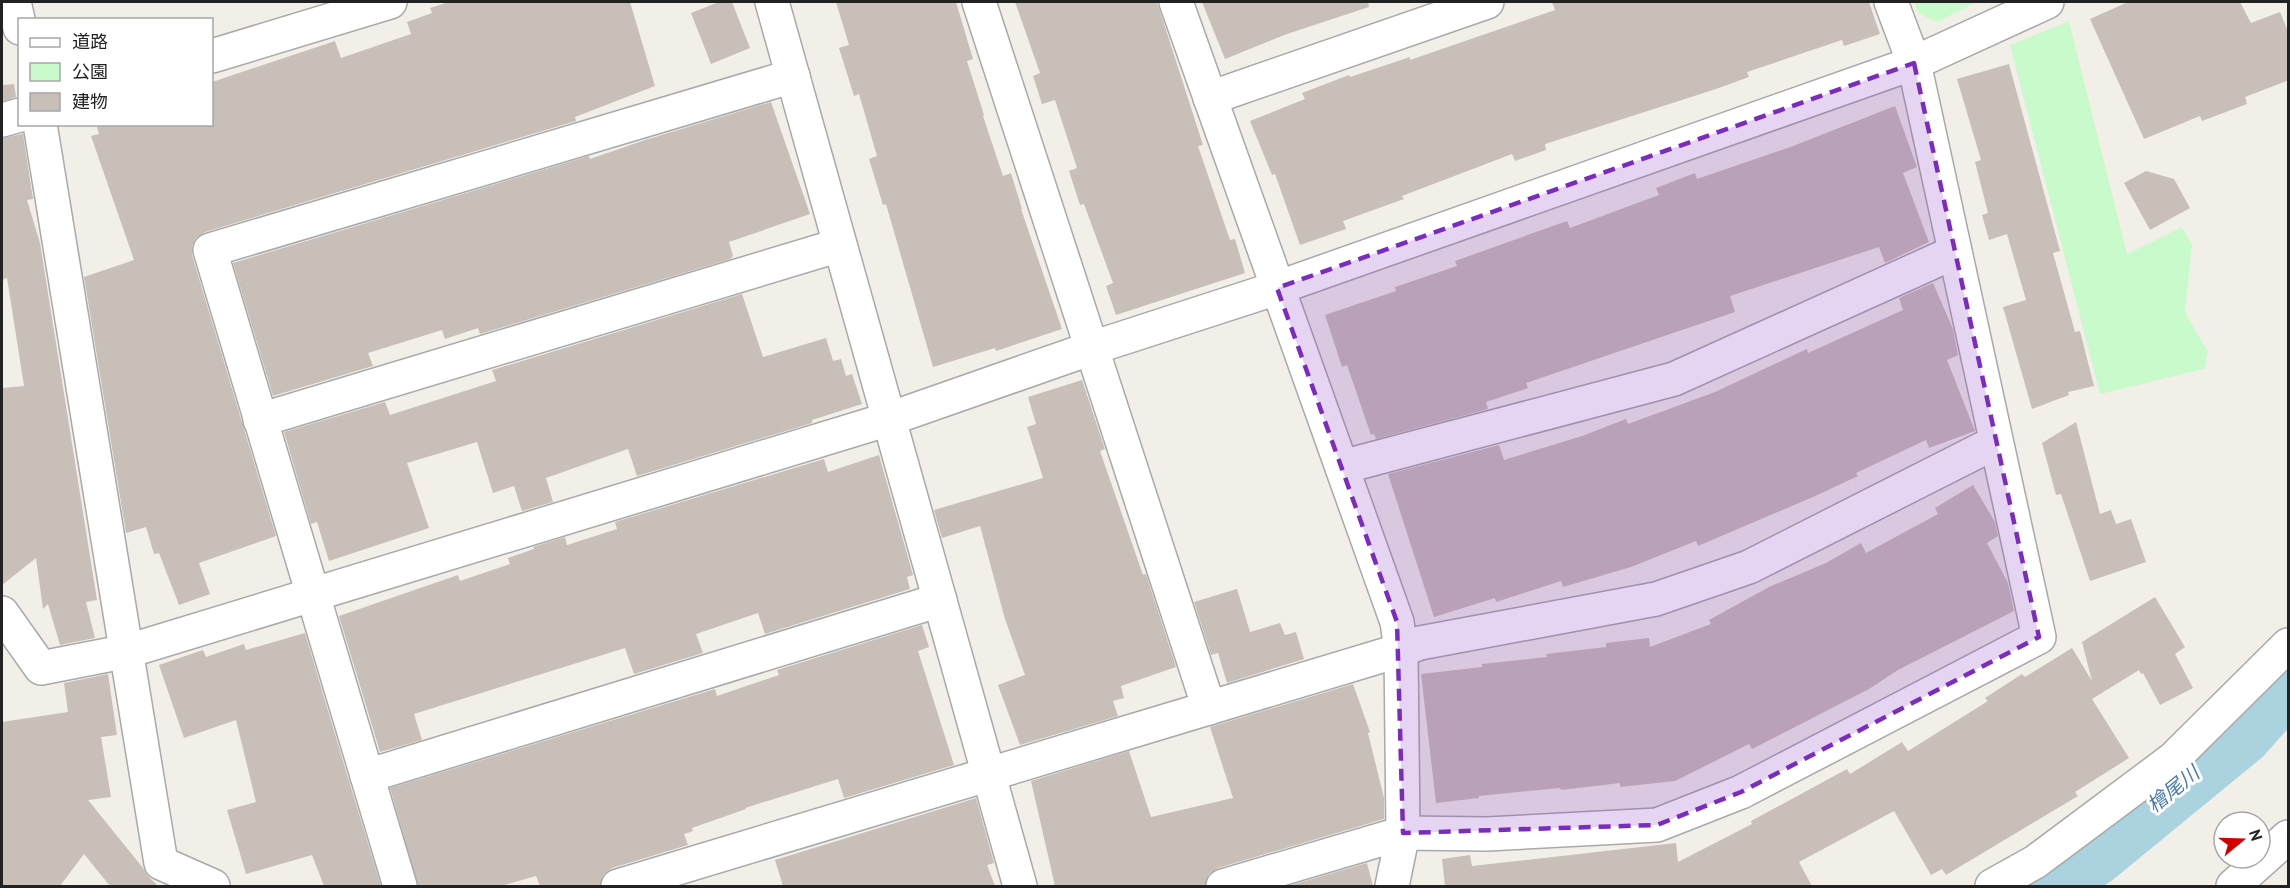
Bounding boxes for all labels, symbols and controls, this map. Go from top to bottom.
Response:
legend [18,18,213,126]
text: 道路 [72,30,108,53]
text: 公園 [72,60,108,83]
text: 建物 [72,90,108,113]
water label: 檜尾川 [2142,759,2206,818]
north arrow [2212,810,2272,870]
text: N [2245,827,2267,843]

